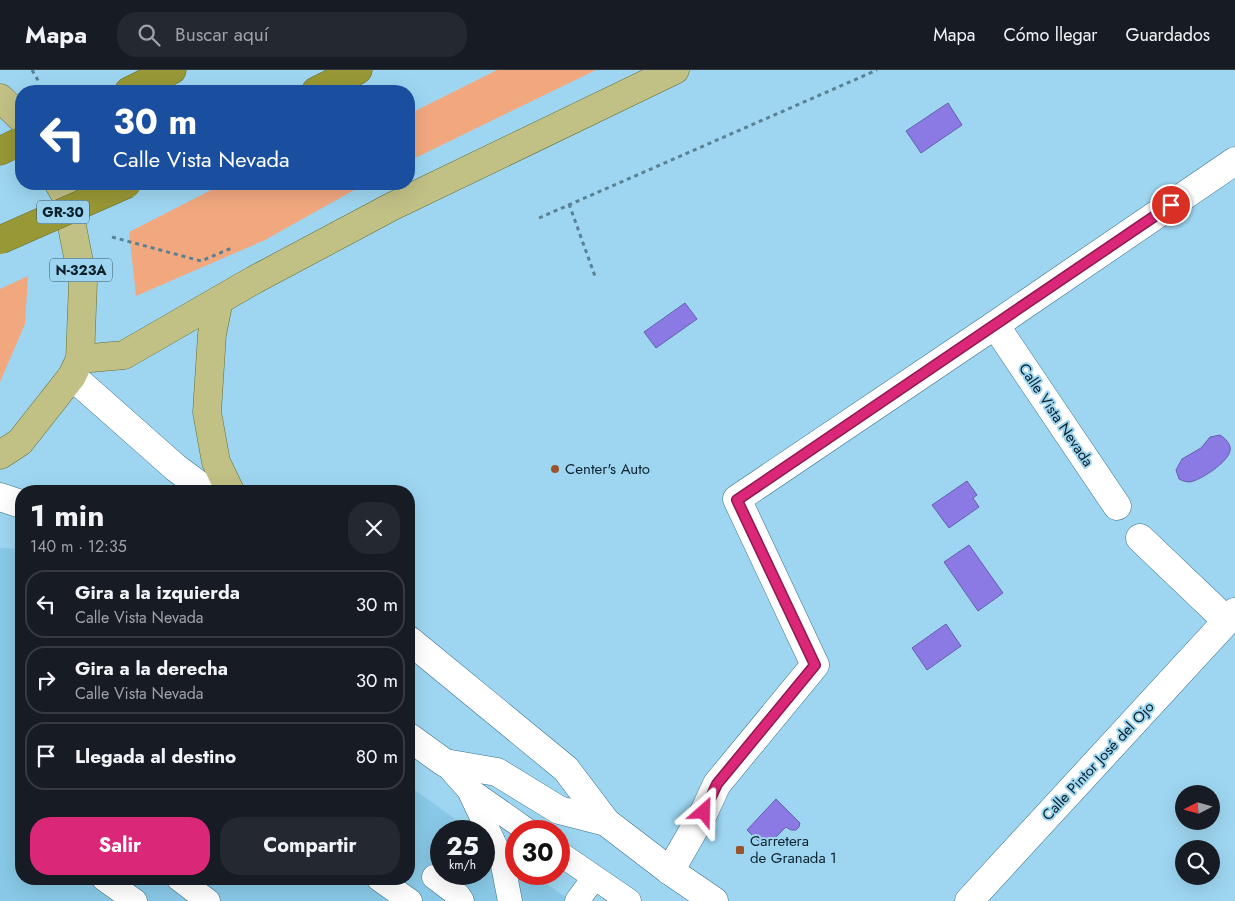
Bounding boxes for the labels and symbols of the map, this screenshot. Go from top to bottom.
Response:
pin [1150,184,1192,226]
road number: GR-30 [37,200,89,224]
road number: N-323A [50,258,112,282]
street label: Calle Vista Nevada [1013,359,1099,471]
place label: Center's Auto [565,458,650,480]
marker: Center's Auto [549,463,561,475]
street label: Calle Pintor José del Ojo [1037,696,1159,826]
position arrow [677,785,729,837]
north arrow [1175,785,1220,830]
speed limit sign: 30 [505,820,570,885]
place label: Carretera de Granada 1 [750,830,837,869]
marker: Carretera de Granada 1 [734,844,746,856]

